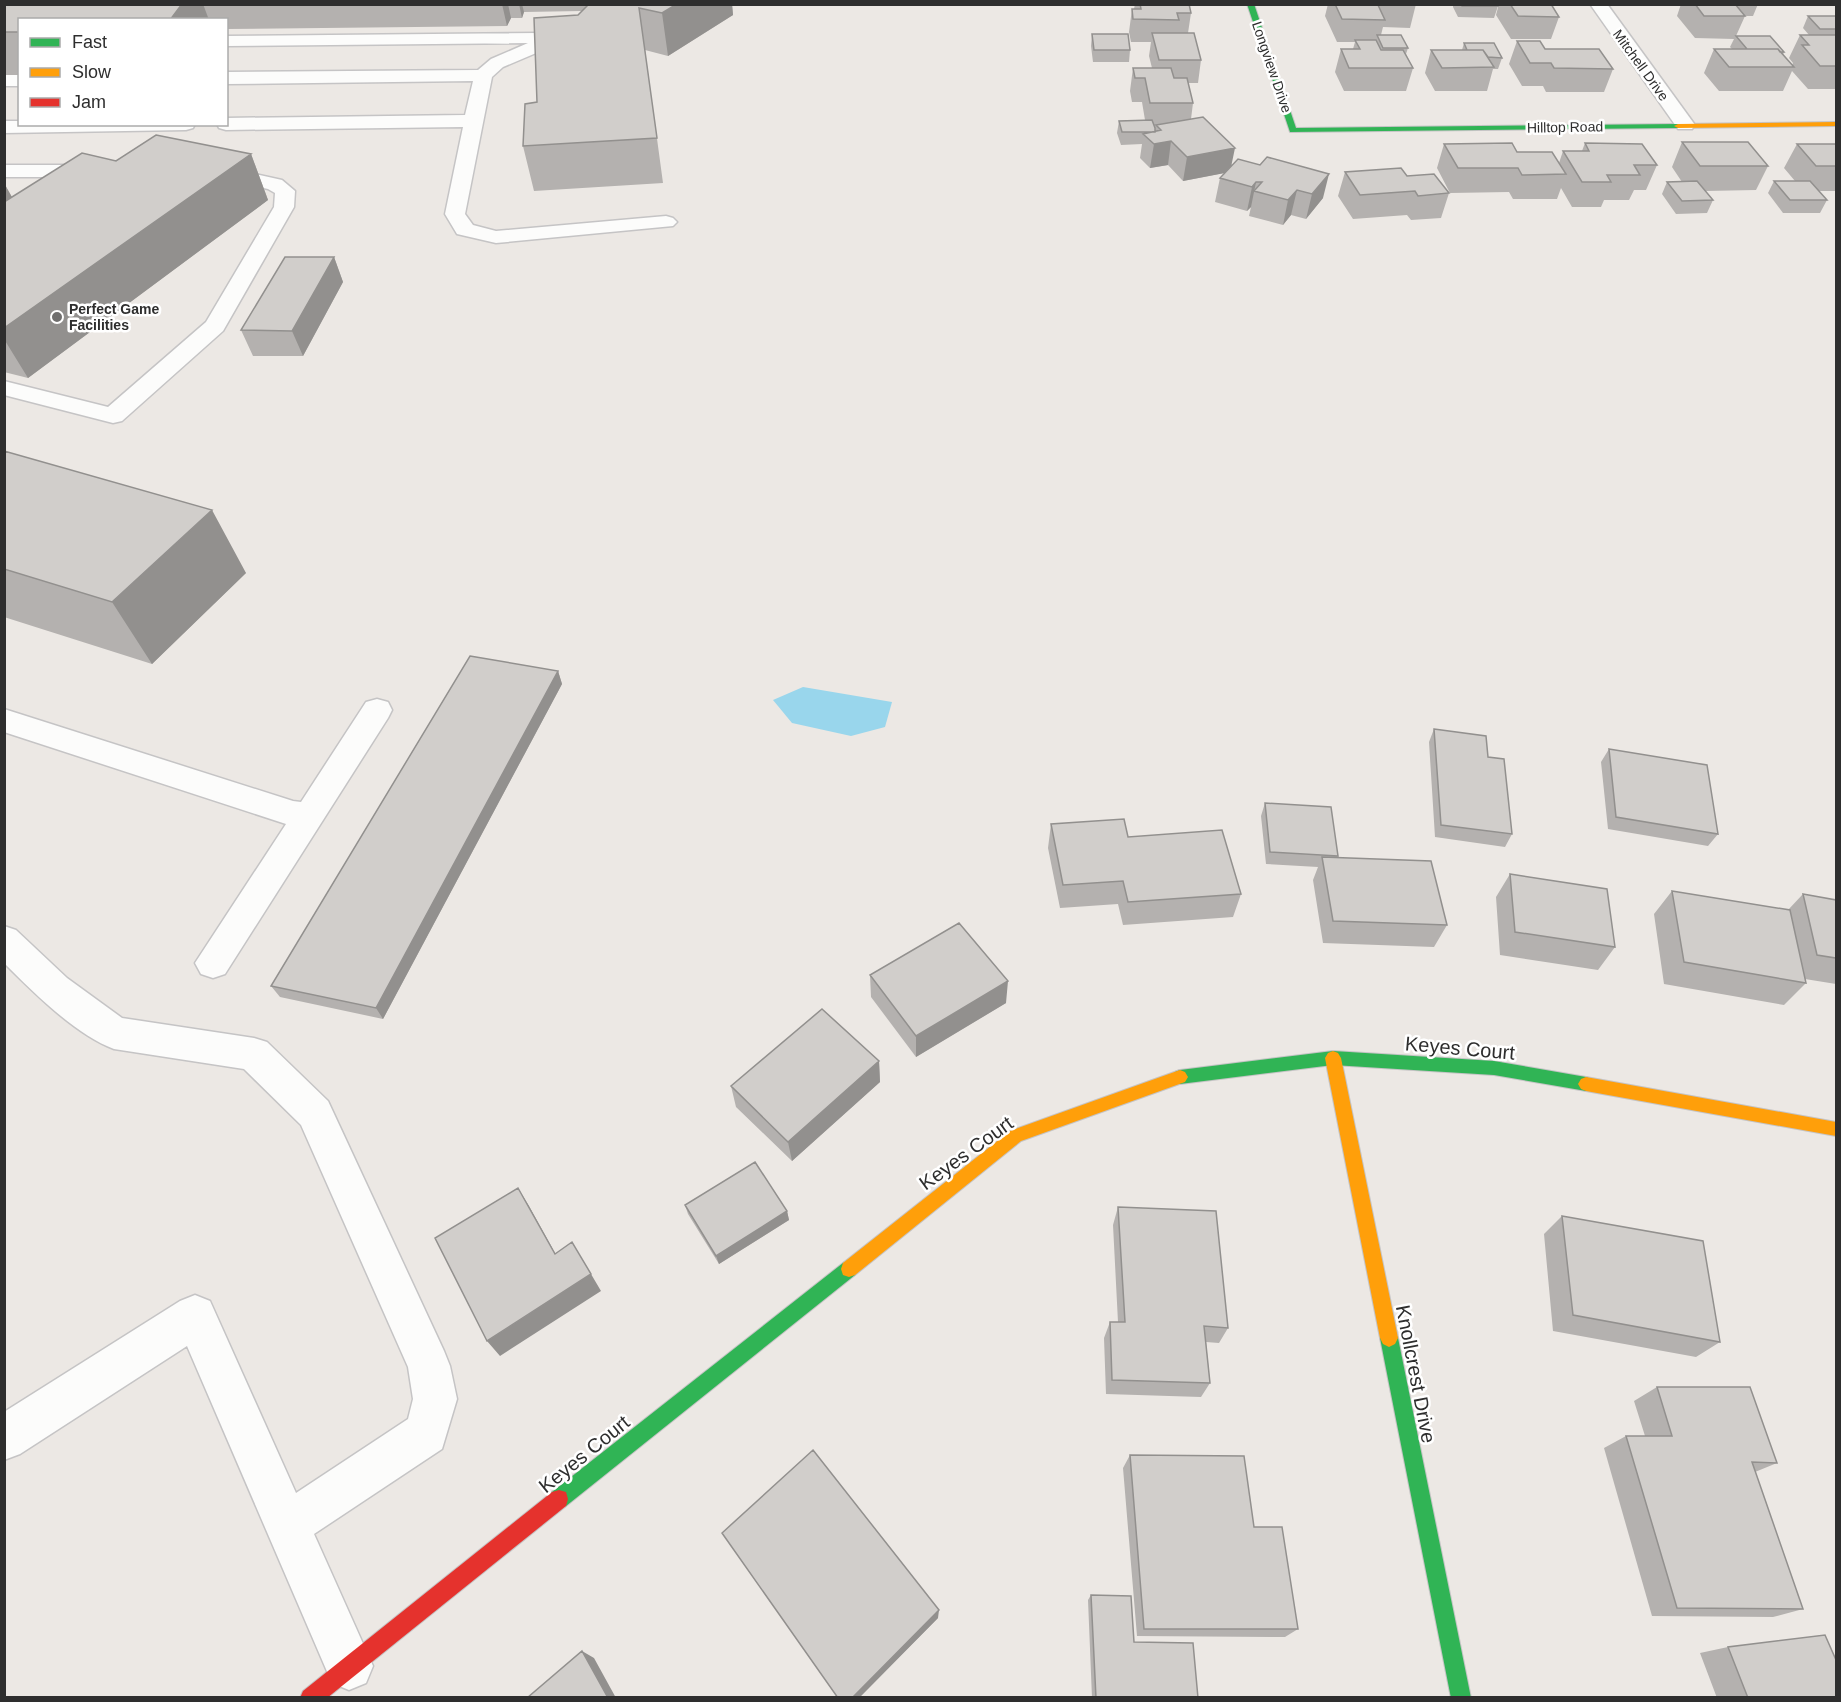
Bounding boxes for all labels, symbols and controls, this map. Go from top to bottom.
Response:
legend [18,18,228,126]
street label: Longview Drive [1249,19,1295,115]
street label: Mitchell Drive [1610,26,1672,104]
text: Fast [72,32,107,52]
text: Slow [72,62,112,82]
text: Jam [72,92,106,112]
street label: Hilltop Road [1527,118,1603,136]
place label: Perfect Game Facilities [69,301,159,333]
marker: Perfect Game Facilities [50,310,64,324]
street label: Keyes Court [1404,1032,1516,1064]
street label: Keyes Court [915,1112,1017,1194]
street label: Knollcrest Drive [1392,1303,1440,1445]
street label: Keyes Court [534,1411,634,1497]

